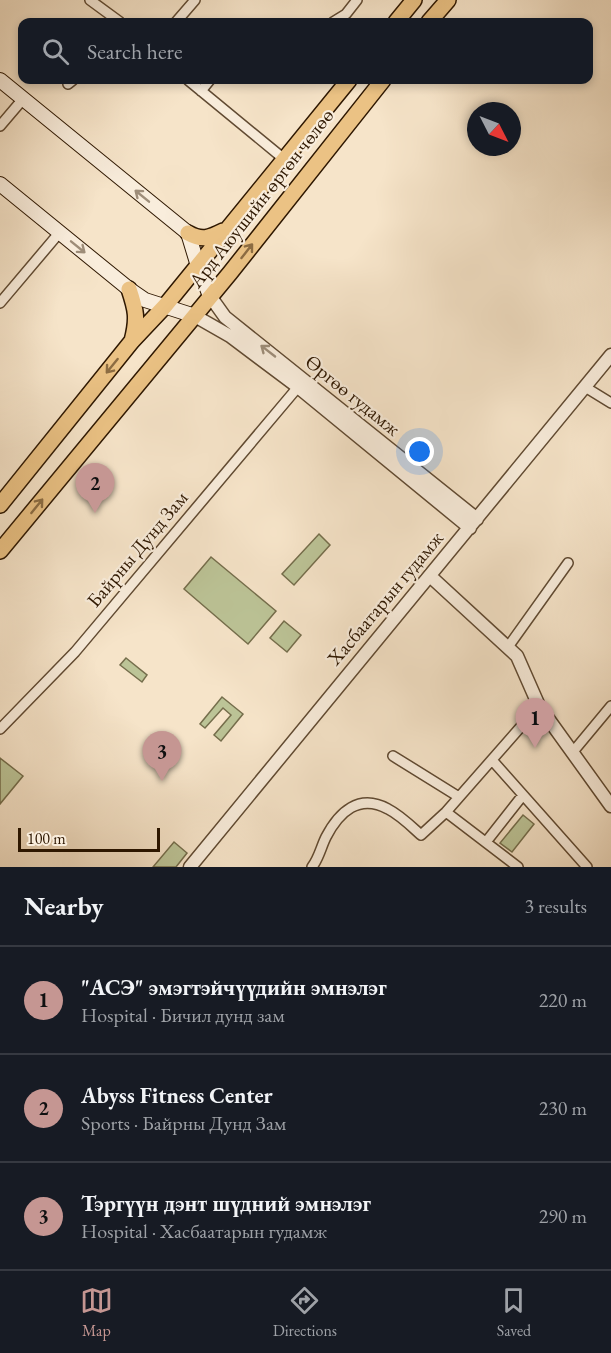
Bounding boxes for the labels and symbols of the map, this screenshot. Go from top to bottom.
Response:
north arrow [467,102,521,156]
street label: Ард Аюушийн өргөн чөлөө [182,103,339,294]
one-way arrow [135,190,151,203]
one-way arrow [70,241,86,254]
one-way arrow [240,243,253,259]
one-way arrow [260,344,276,357]
street label: Өргөө гудамж [300,349,406,441]
one-way arrow [106,358,119,374]
your location [405,437,434,466]
pin: 2 [76,464,115,513]
street label: Байрны Дунд Зам [81,485,194,613]
one-way arrow [30,498,43,514]
street label: Хасбаатарын гудамж [321,526,449,671]
pin: 1 [516,698,554,748]
pin: 3 [142,732,182,781]
scale bar [18,825,160,852]

